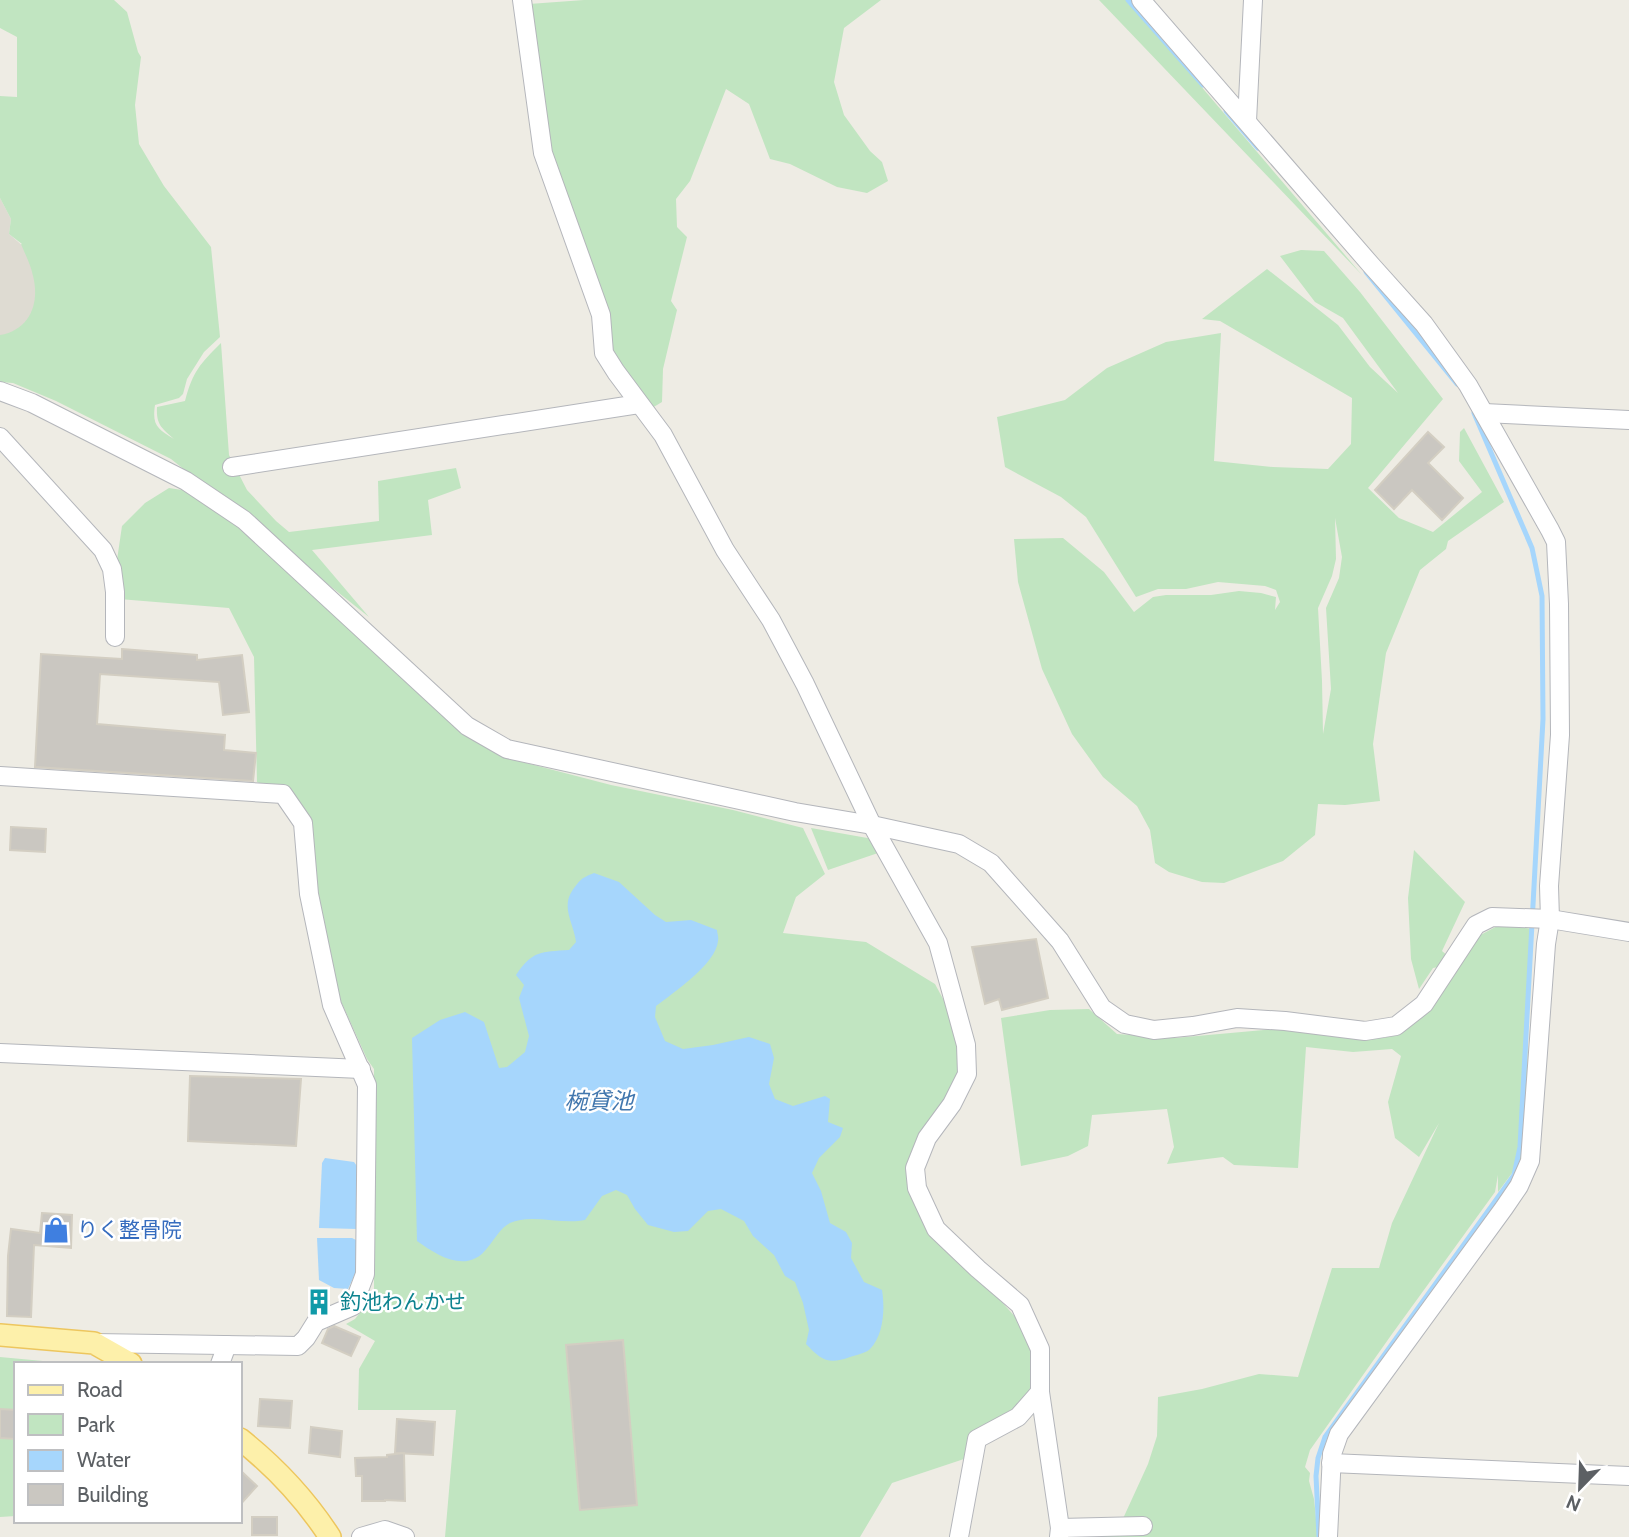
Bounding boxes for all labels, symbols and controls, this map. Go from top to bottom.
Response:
water label: 椀貸池 [565,1087,636,1115]
shop icon: りく整骨院 [41,1215,71,1245]
place label: りく整骨院 [77,1217,182,1242]
building icon: 釣池わんかせ [304,1287,334,1317]
place label: 釣池わんかせ [340,1289,466,1314]
legend [14,1362,242,1523]
text: Road [77,1377,123,1402]
text: Park [77,1412,115,1437]
text: Water [77,1447,131,1472]
north arrow [1545,1453,1615,1523]
text: Building [77,1482,149,1507]
text: N [1563,1490,1584,1516]

